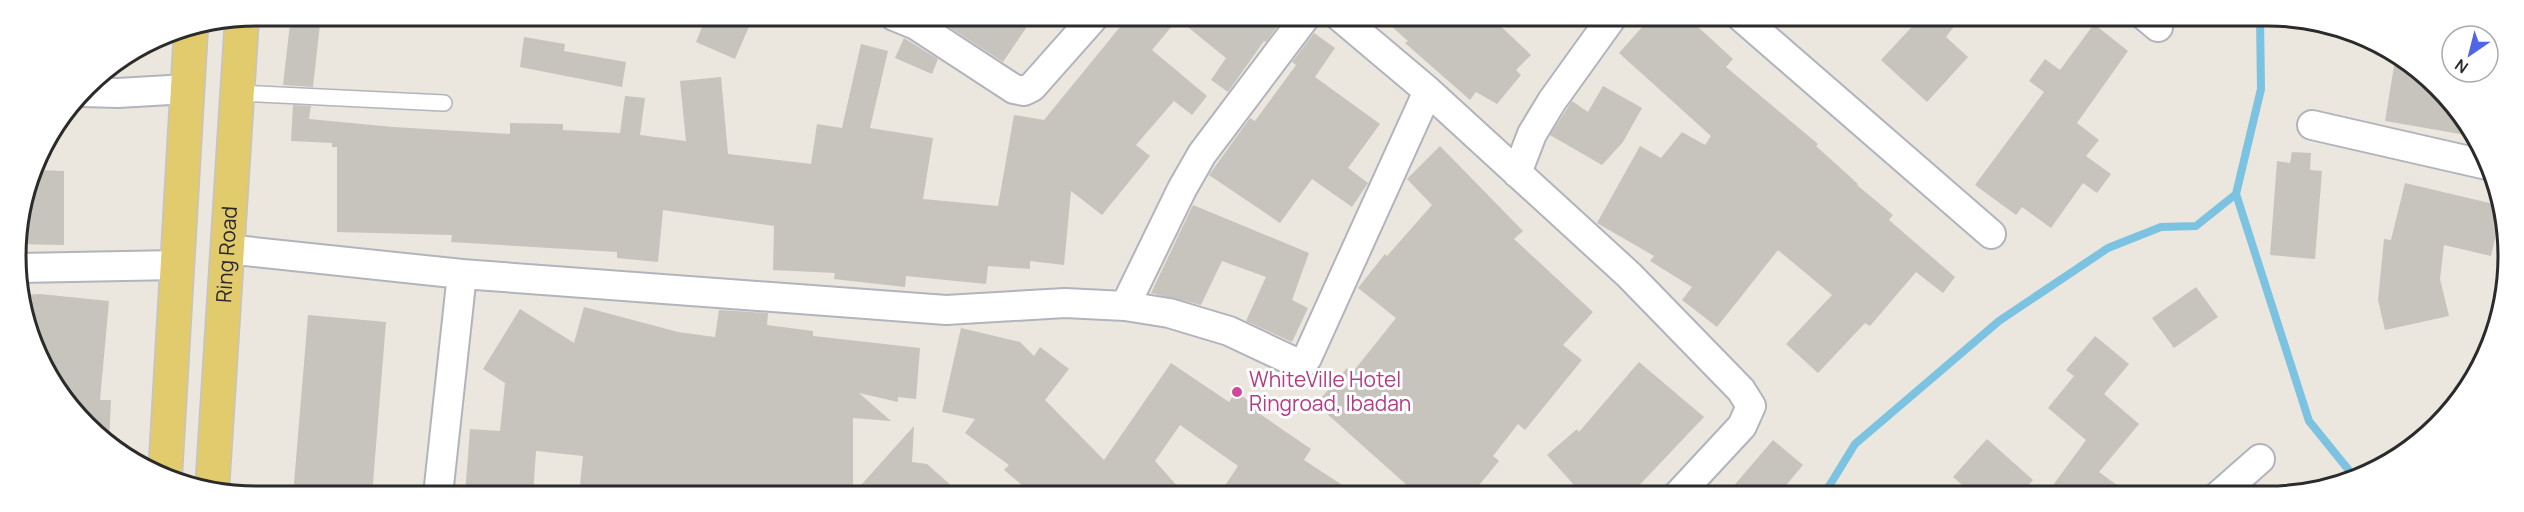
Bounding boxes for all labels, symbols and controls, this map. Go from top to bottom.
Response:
north arrow [2440,24,2500,84]
text: N [2450,54,2472,79]
street label: Ring Road [209,205,243,304]
place label: WhiteVille Hotel Ringroad, Ibadan [1249,365,1411,417]
marker: WhiteVille Hotel Ringroad, Ibadan [1230,385,1244,399]

